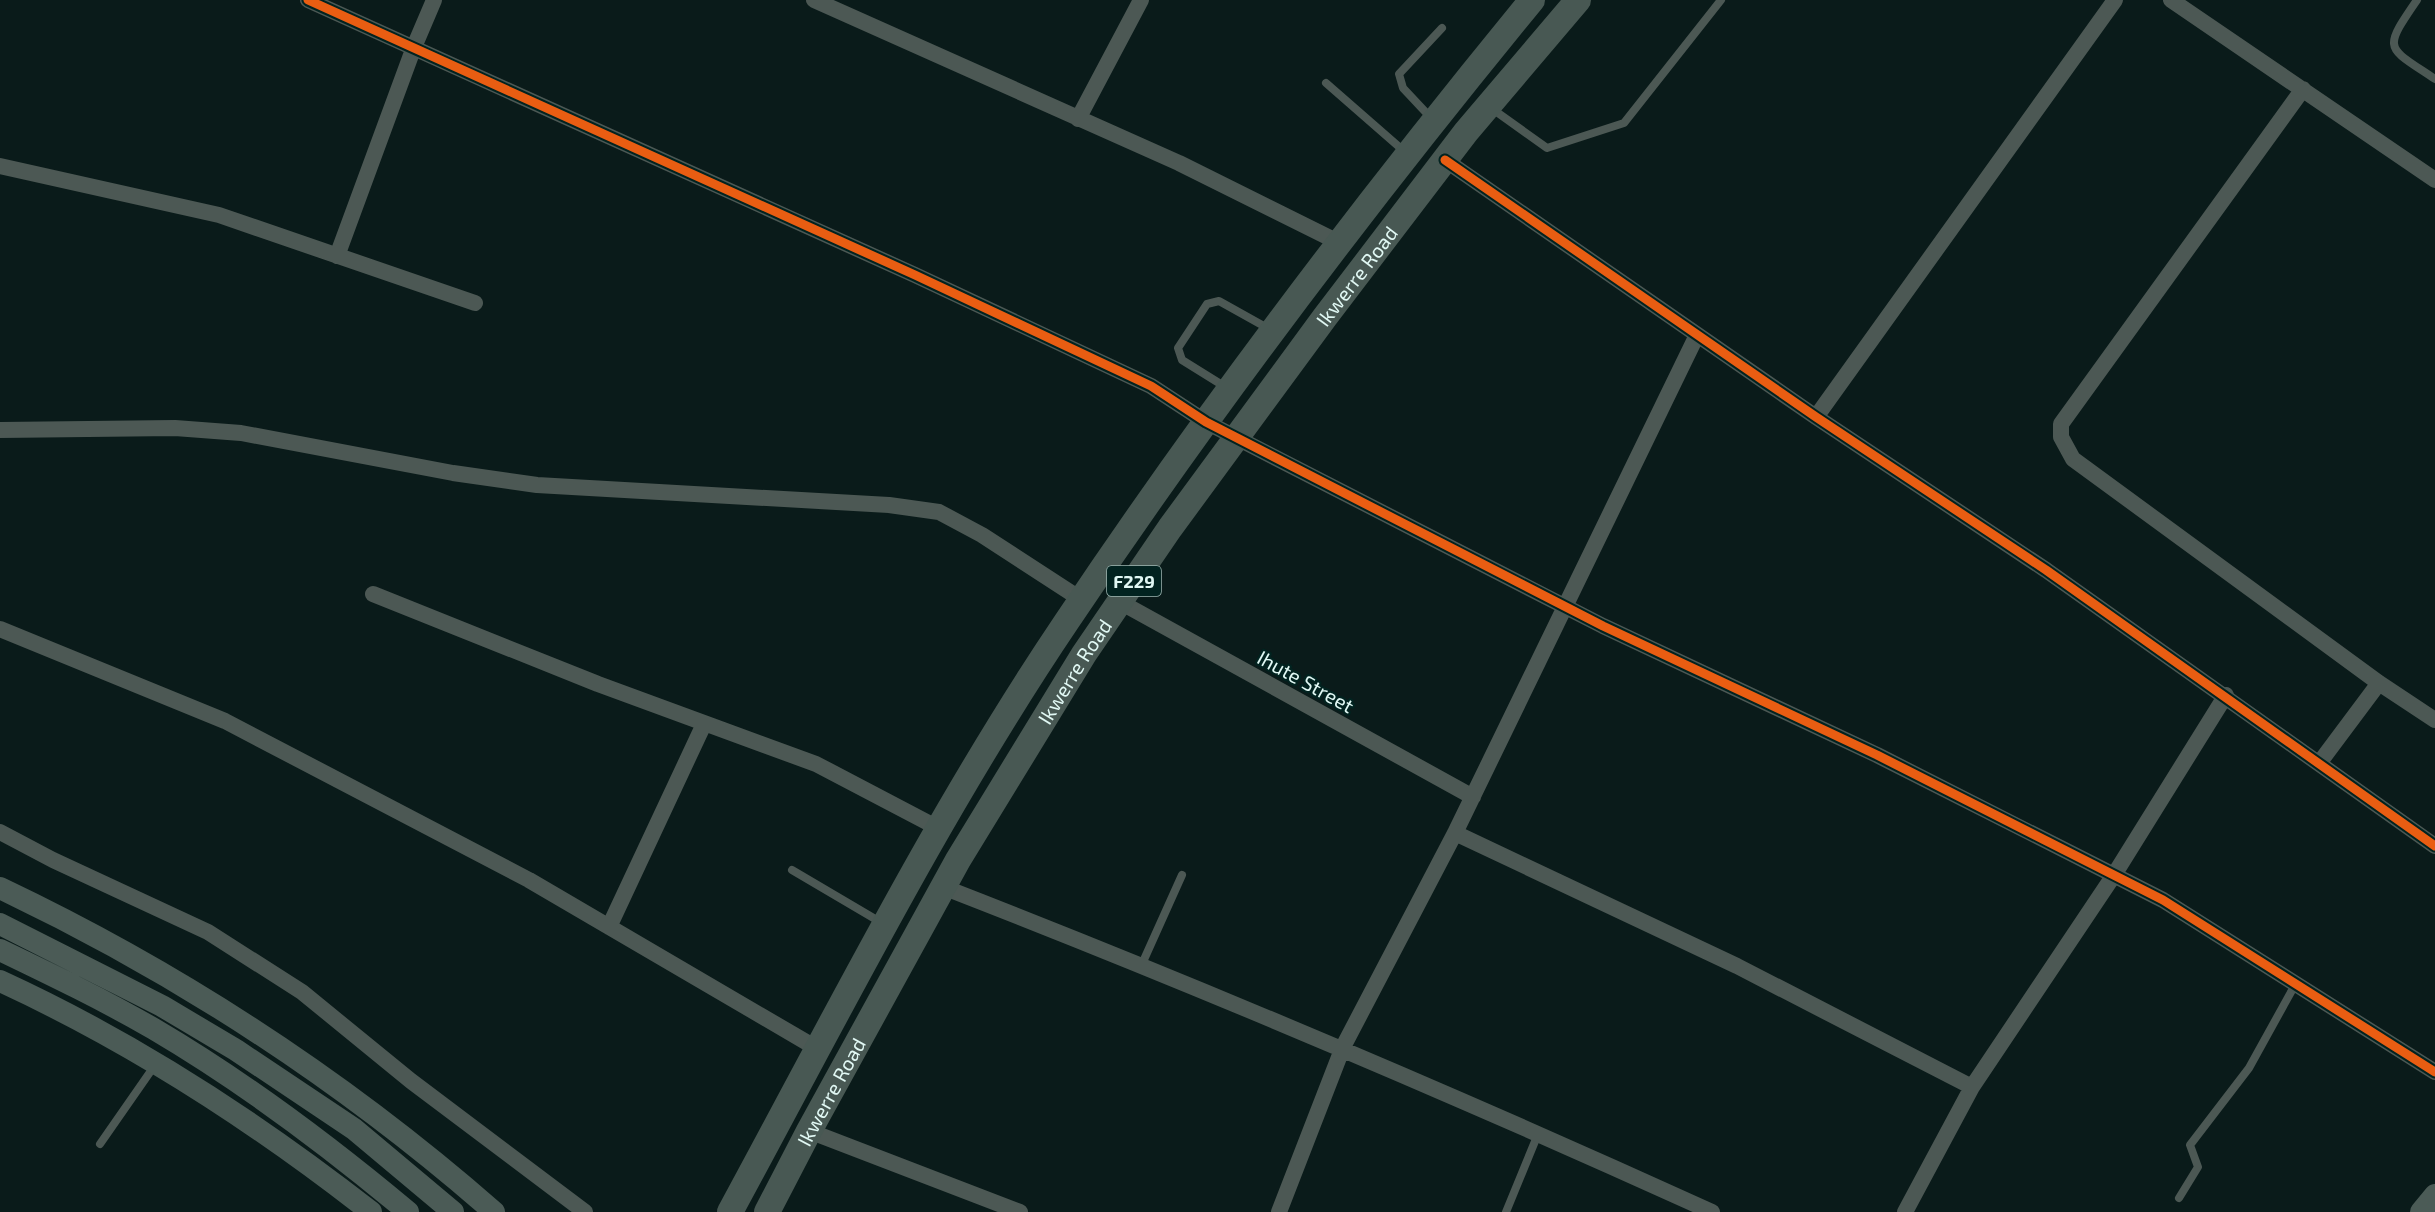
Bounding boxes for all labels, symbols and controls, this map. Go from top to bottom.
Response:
street label: Ikwerre Road [1310,221,1402,331]
road number: F229 [1107,566,1161,596]
street label: Ikwerre Road [1032,614,1116,728]
street label: Ihute Street [1254,645,1359,718]
street label: Ikwerre Road [791,1034,870,1150]

